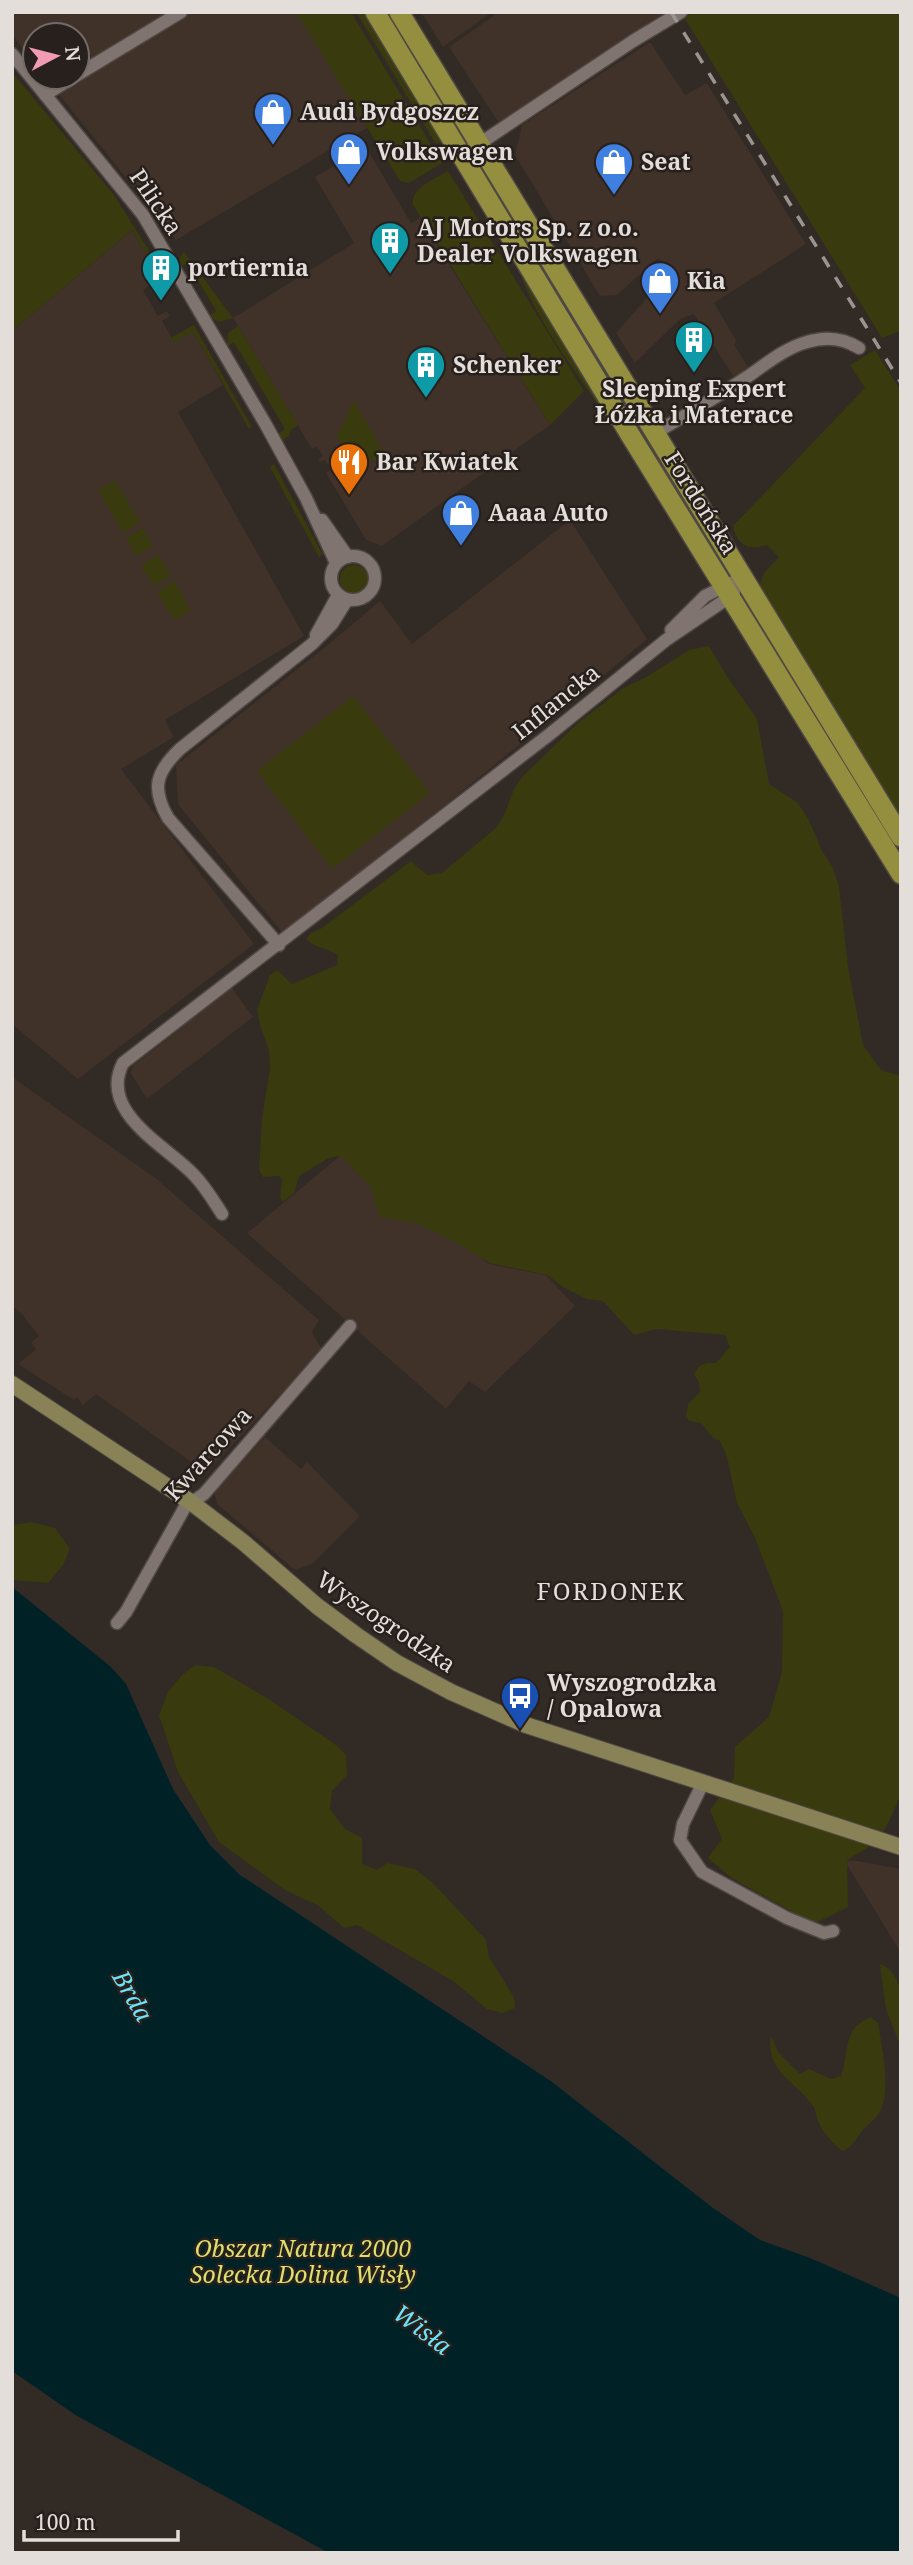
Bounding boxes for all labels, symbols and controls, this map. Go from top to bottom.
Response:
north arrow [21,21,91,91]
text: N [59,45,87,63]
shop icon: Audi Bydgoszcz [252,91,294,146]
place label: Audi Bydgoszcz [300,95,479,127]
shop icon: Volkswagen [328,131,370,186]
place label: Volkswagen [376,135,513,167]
shop icon: Seat [593,141,635,196]
place label: Seat [641,145,691,177]
street label: Pilicka [123,162,191,241]
place label: AJ Motors Sp. z o.o. Dealer Volkswagen [417,211,639,269]
building icon: AJ Motors Sp. z o.o. Dealer Volkswagen [369,220,411,275]
building icon: portiernia [140,247,182,302]
place label: portiernia [188,251,309,283]
shop icon: Kia [639,260,681,315]
place label: Kia [687,264,726,296]
building icon: Sleeping Expert Łóżka i Materace [673,319,715,374]
building icon: Schenker [405,344,447,399]
place label: Schenker [453,348,562,380]
place label: Sleeping Expert Łóżka i Materace [595,372,793,430]
restaurant icon: Bar Kwiatek [328,441,370,496]
place label: Bar Kwiatek [376,445,519,477]
street label: Fordońska [658,445,746,560]
shop icon: Aaaa Auto [440,492,482,547]
place label: Aaaa Auto [488,496,608,528]
street label: Inflancka [505,656,606,746]
street label: Kwarcowa [156,1399,258,1507]
street label: Wyszogrodzka [311,1563,462,1680]
district label: FORDONEK [536,1574,686,1607]
place label: Wyszogrodzka / Opalowa [547,1666,717,1724]
bus stop icon: Wyszogrodzka / Opalowa [499,1675,541,1730]
water label: Brda [105,1963,161,2027]
park label: Obszar Natura 2000 Solecka Dolina Wisły [190,2232,416,2290]
water label: Wisła [387,2296,459,2362]
scale bar [24,2498,178,2542]
text: 100 m [35,2508,96,2536]

